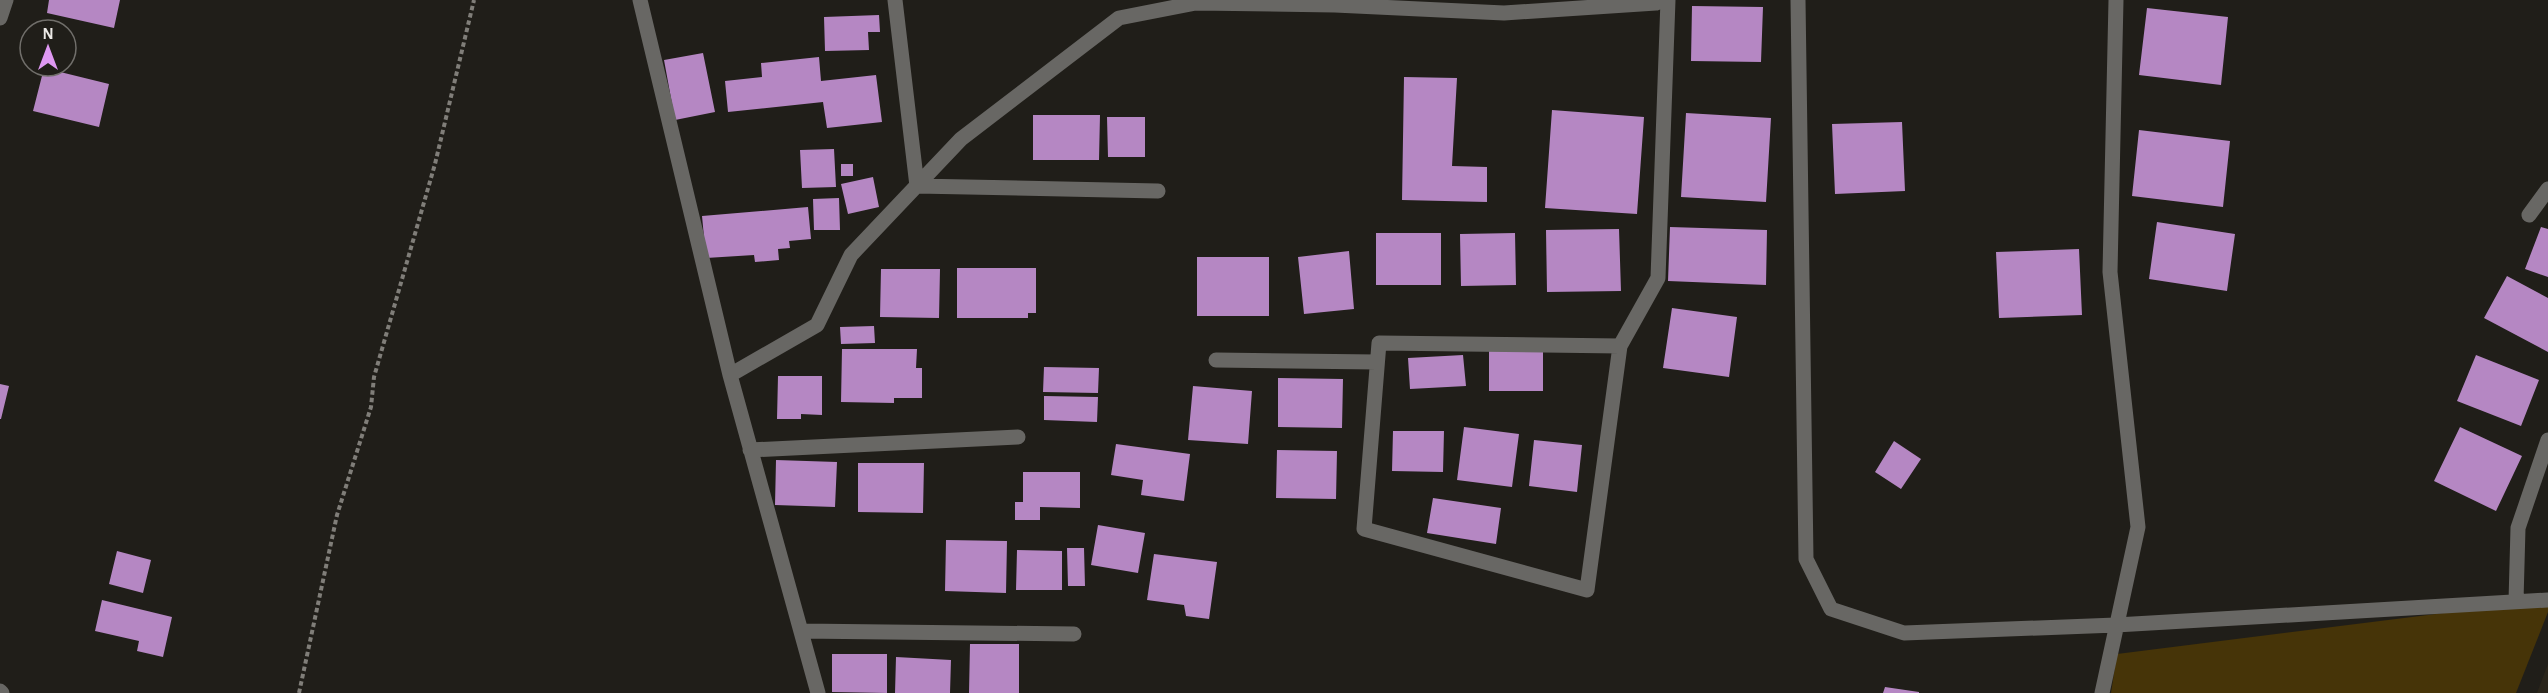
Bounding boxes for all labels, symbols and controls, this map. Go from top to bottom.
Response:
north arrow [18,18,78,78]
text: N [42,26,54,42]

